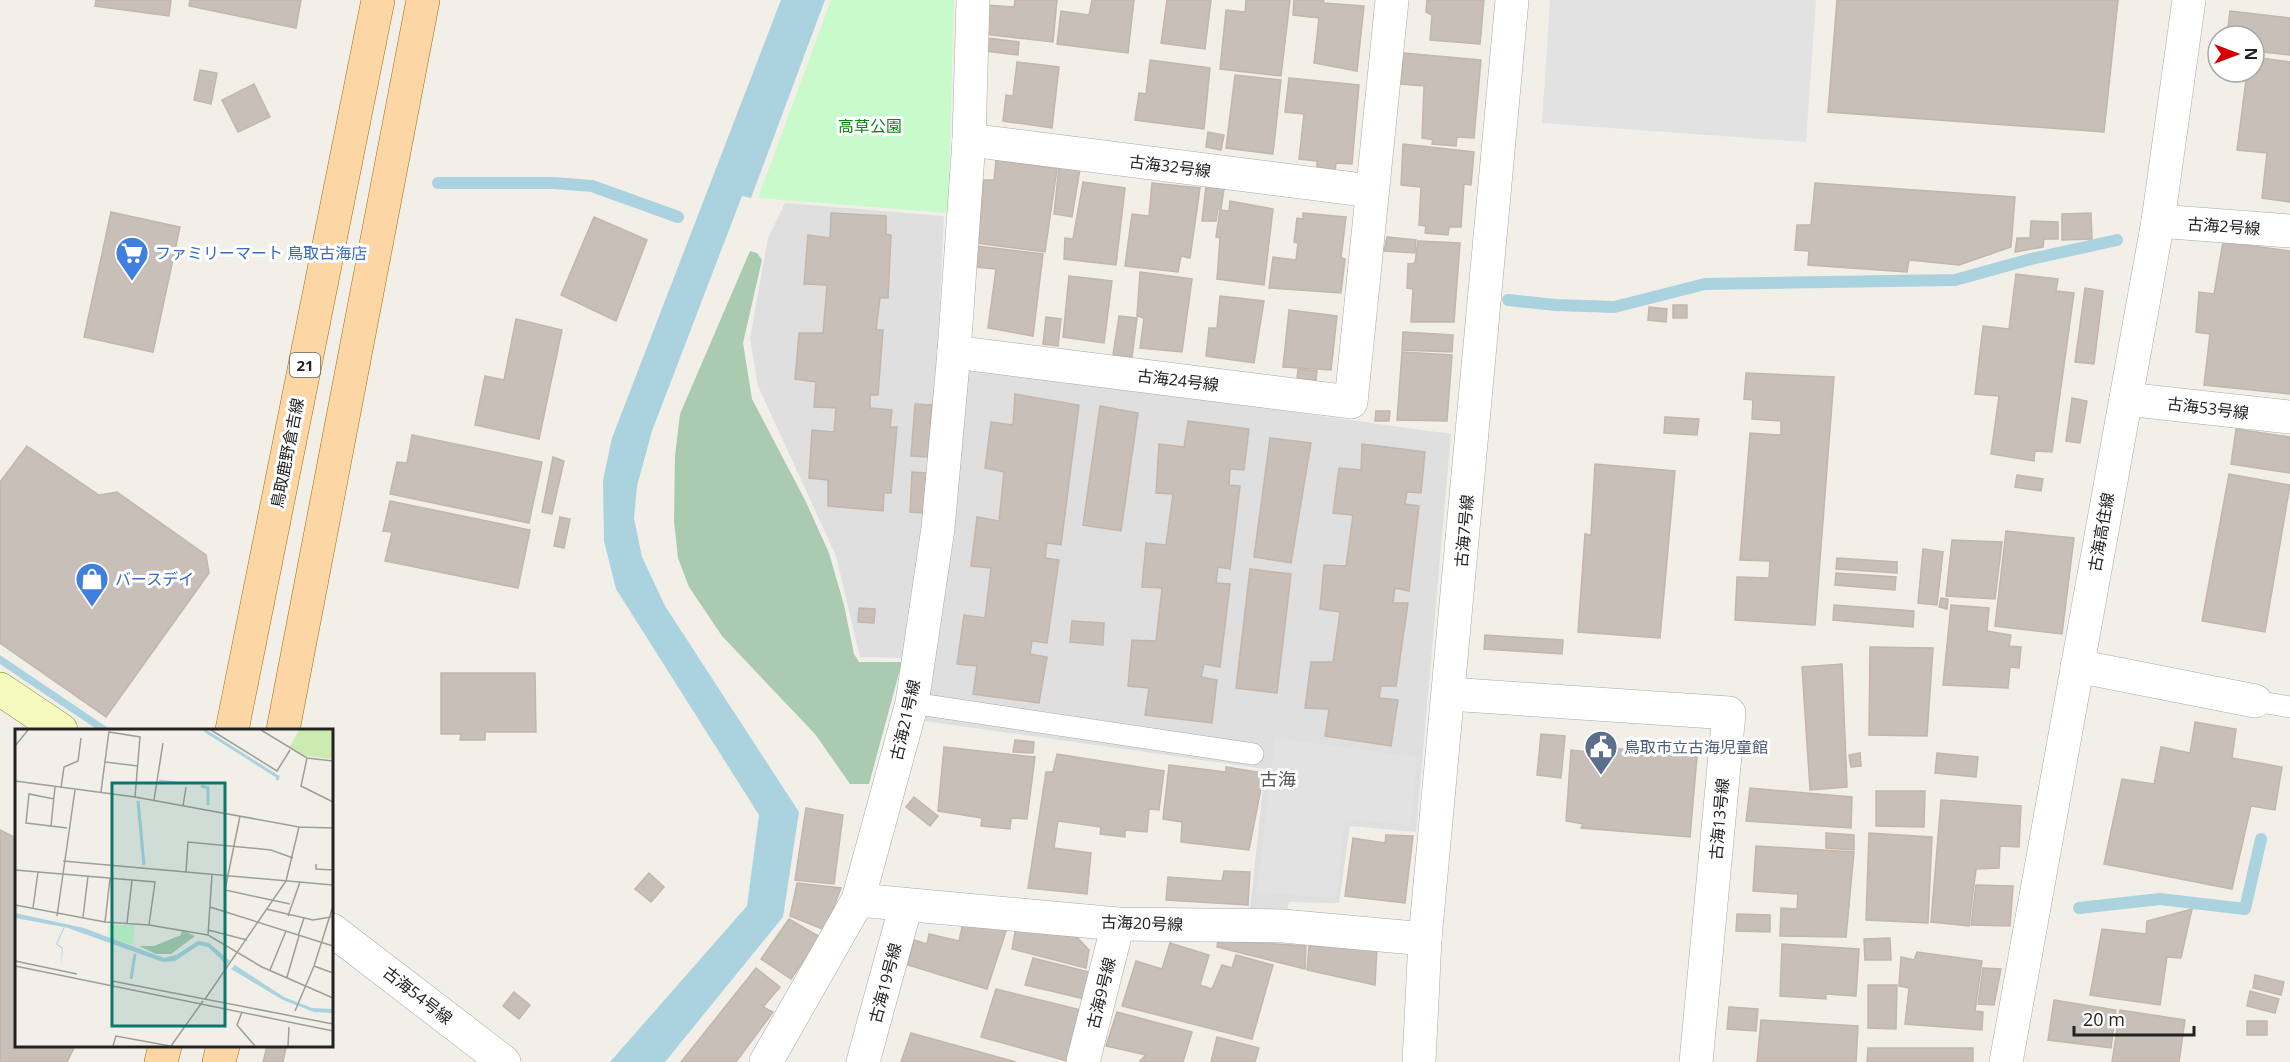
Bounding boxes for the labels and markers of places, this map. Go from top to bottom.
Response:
supermarket icon: ファミリーマート 鳥取古海店 [114,235,150,282]
place label: ファミリーマート 鳥取古海店 [155,242,367,264]
shop icon: バースデイ [74,561,110,608]
place label: バースデイ [115,568,194,590]
public building icon: 鳥取市立古海児童館 [1583,729,1619,776]
place label: 鳥取市立古海児童館 [1624,736,1768,758]

